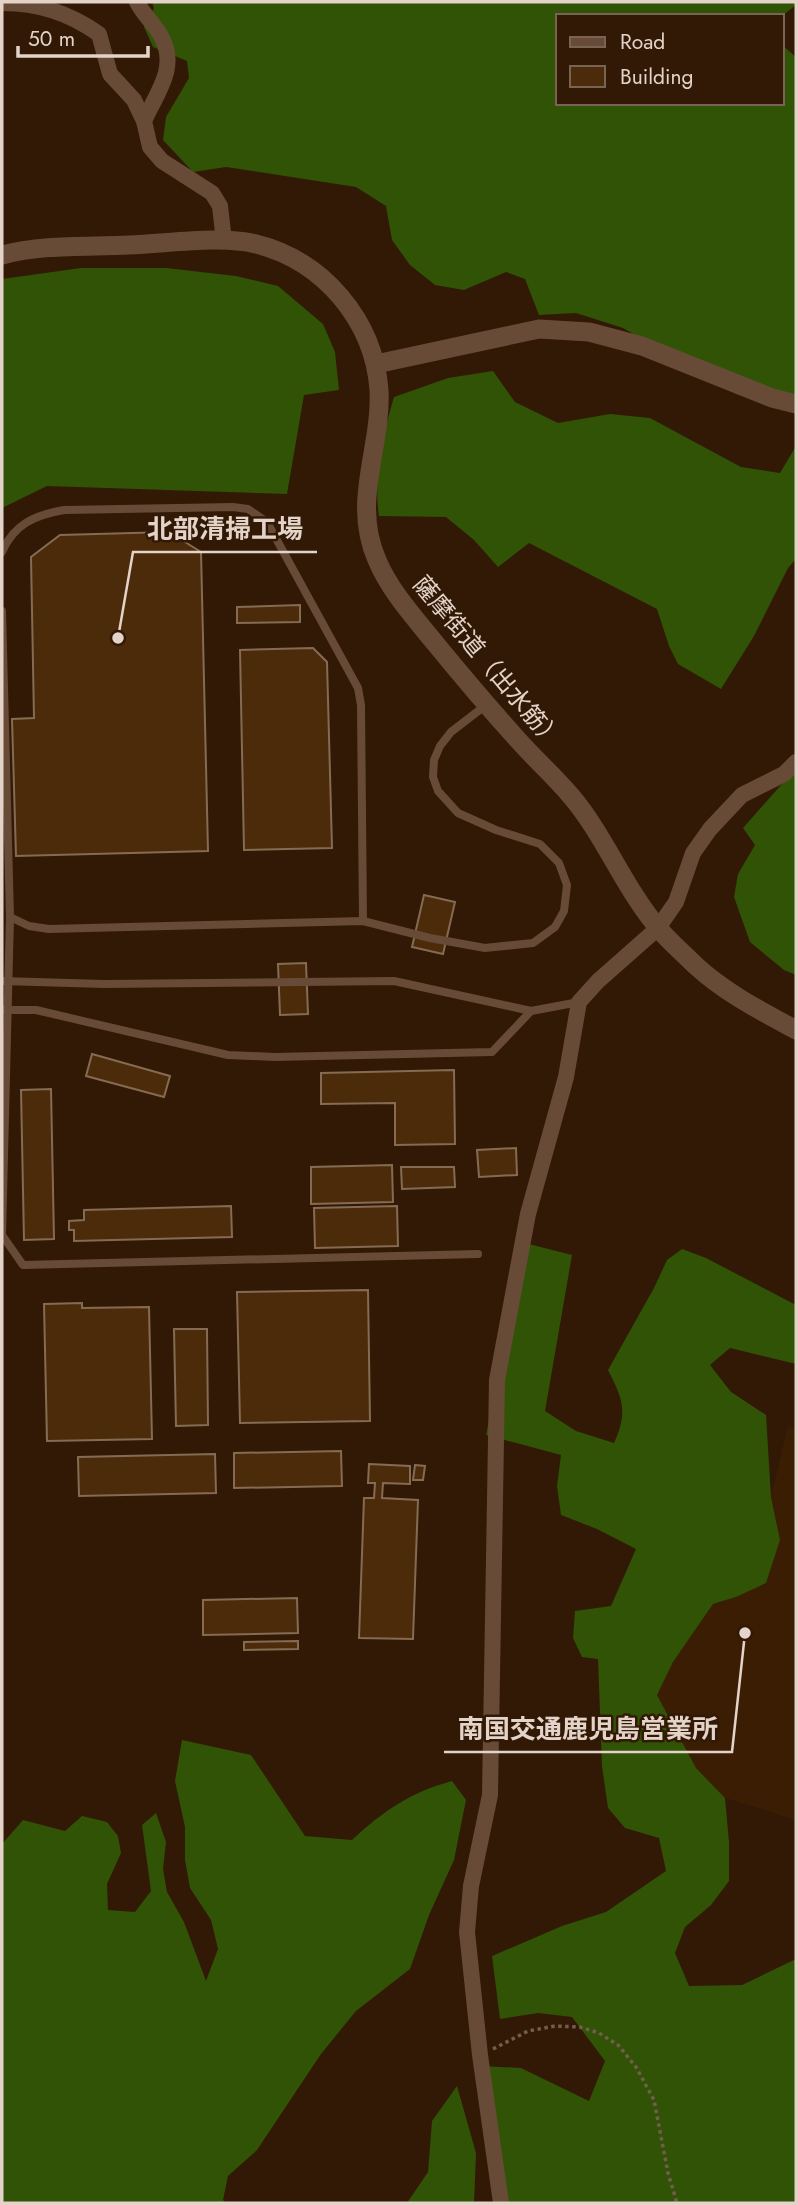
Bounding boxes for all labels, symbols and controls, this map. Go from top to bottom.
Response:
scale bar [18,14,147,58]
legend [556,14,784,105]
text: 50 m [28,24,75,54]
text: Road [620,27,665,57]
text: Building [620,62,693,92]
callout: 北部清掃工場 [133,505,317,552]
text: 北部清掃工場 [147,510,303,548]
street label: 薩摩街道（出水筋） [405,568,571,756]
callout: 南国交通鹿児島営業所 [444,1705,732,1752]
text: 南国交通鹿児島営業所 [458,1710,718,1748]

